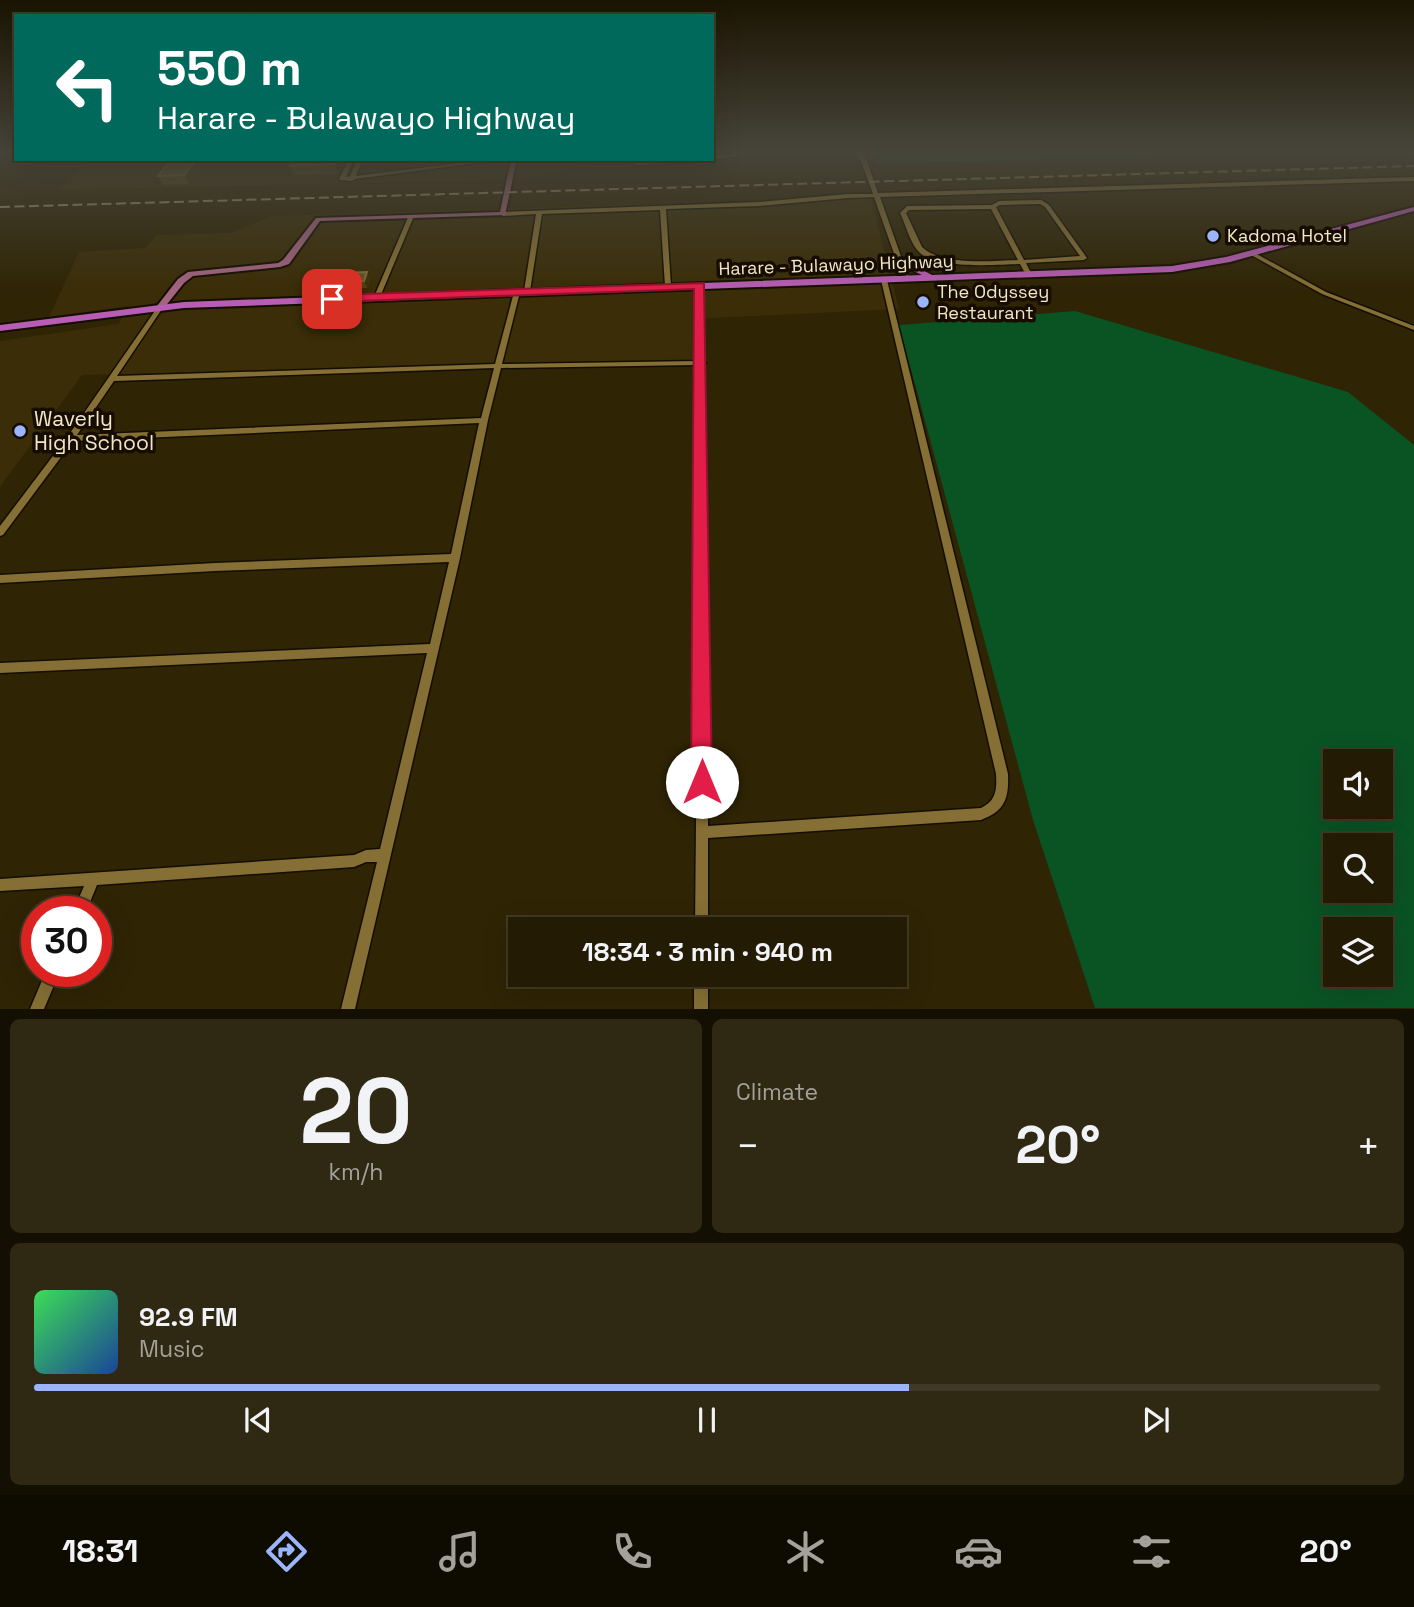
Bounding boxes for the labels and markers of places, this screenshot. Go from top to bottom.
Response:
place label: Kadoma Hotel [1227,224,1347,247]
marker: Kadoma Hotel [1205,228,1221,244]
pin [302,269,362,329]
place label: The Odyssey Restaurant [937,280,1049,324]
marker: The Odyssey Restaurant [915,294,931,310]
place label: Waverly High School [34,405,154,456]
marker: Waverly High School [12,423,28,439]

